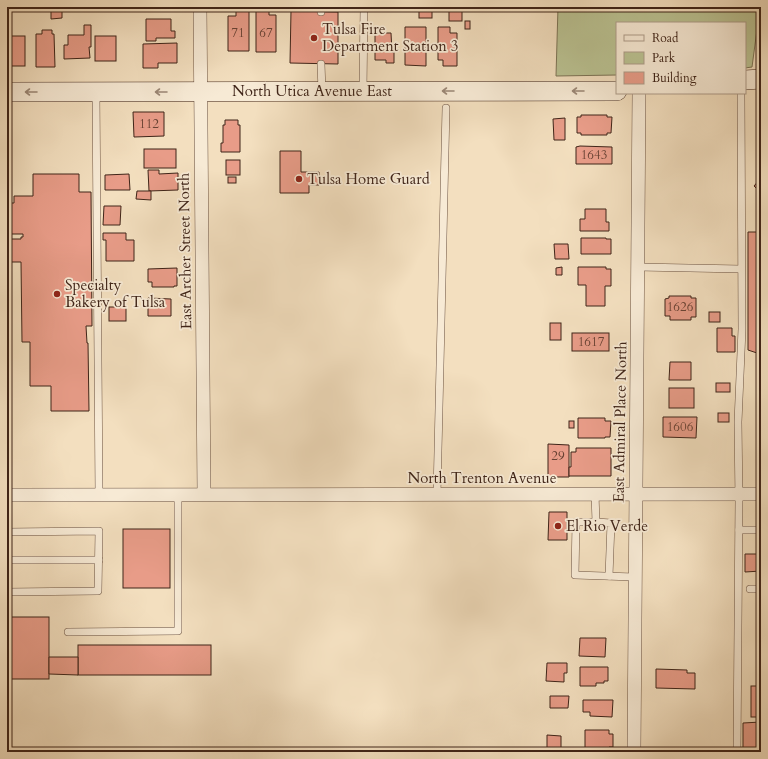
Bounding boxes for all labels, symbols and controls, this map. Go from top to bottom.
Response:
place label: Tulsa Fire Department Station 3 [322,19,459,56]
legend [616,22,746,94]
house number: 71 [231,24,245,42]
house number: 67 [259,24,273,42]
text: Road [652,30,679,46]
marker: Tulsa Fire Department Station 3 [309,33,319,43]
text: Park [652,50,676,66]
text: Building [652,70,697,86]
street label: North Utica Avenue East [232,81,392,101]
one-way arrow [442,87,455,95]
one-way arrow [572,87,585,95]
one-way arrow [25,88,38,96]
one-way arrow [155,88,168,96]
house number: 112 [139,115,159,133]
house number: 1643 [581,146,607,164]
place label: Tulsa Home Guard [307,169,430,189]
street label: East Archer Street North [174,172,196,329]
marker: Tulsa Home Guard [294,174,304,184]
place label: Specialty Bakery of Tulsa [65,275,166,312]
marker: Specialty Bakery of Tulsa [52,289,62,299]
house number: 1626 [667,298,694,316]
house number: 1617 [578,333,605,351]
street label: East Admiral Place North [609,341,631,503]
house number: 1606 [667,418,694,436]
house number: 29 [551,447,565,465]
street label: North Trenton Avenue [407,468,557,488]
place label: El Rio Verde [566,516,648,536]
marker: El Rio Verde [553,521,563,531]

